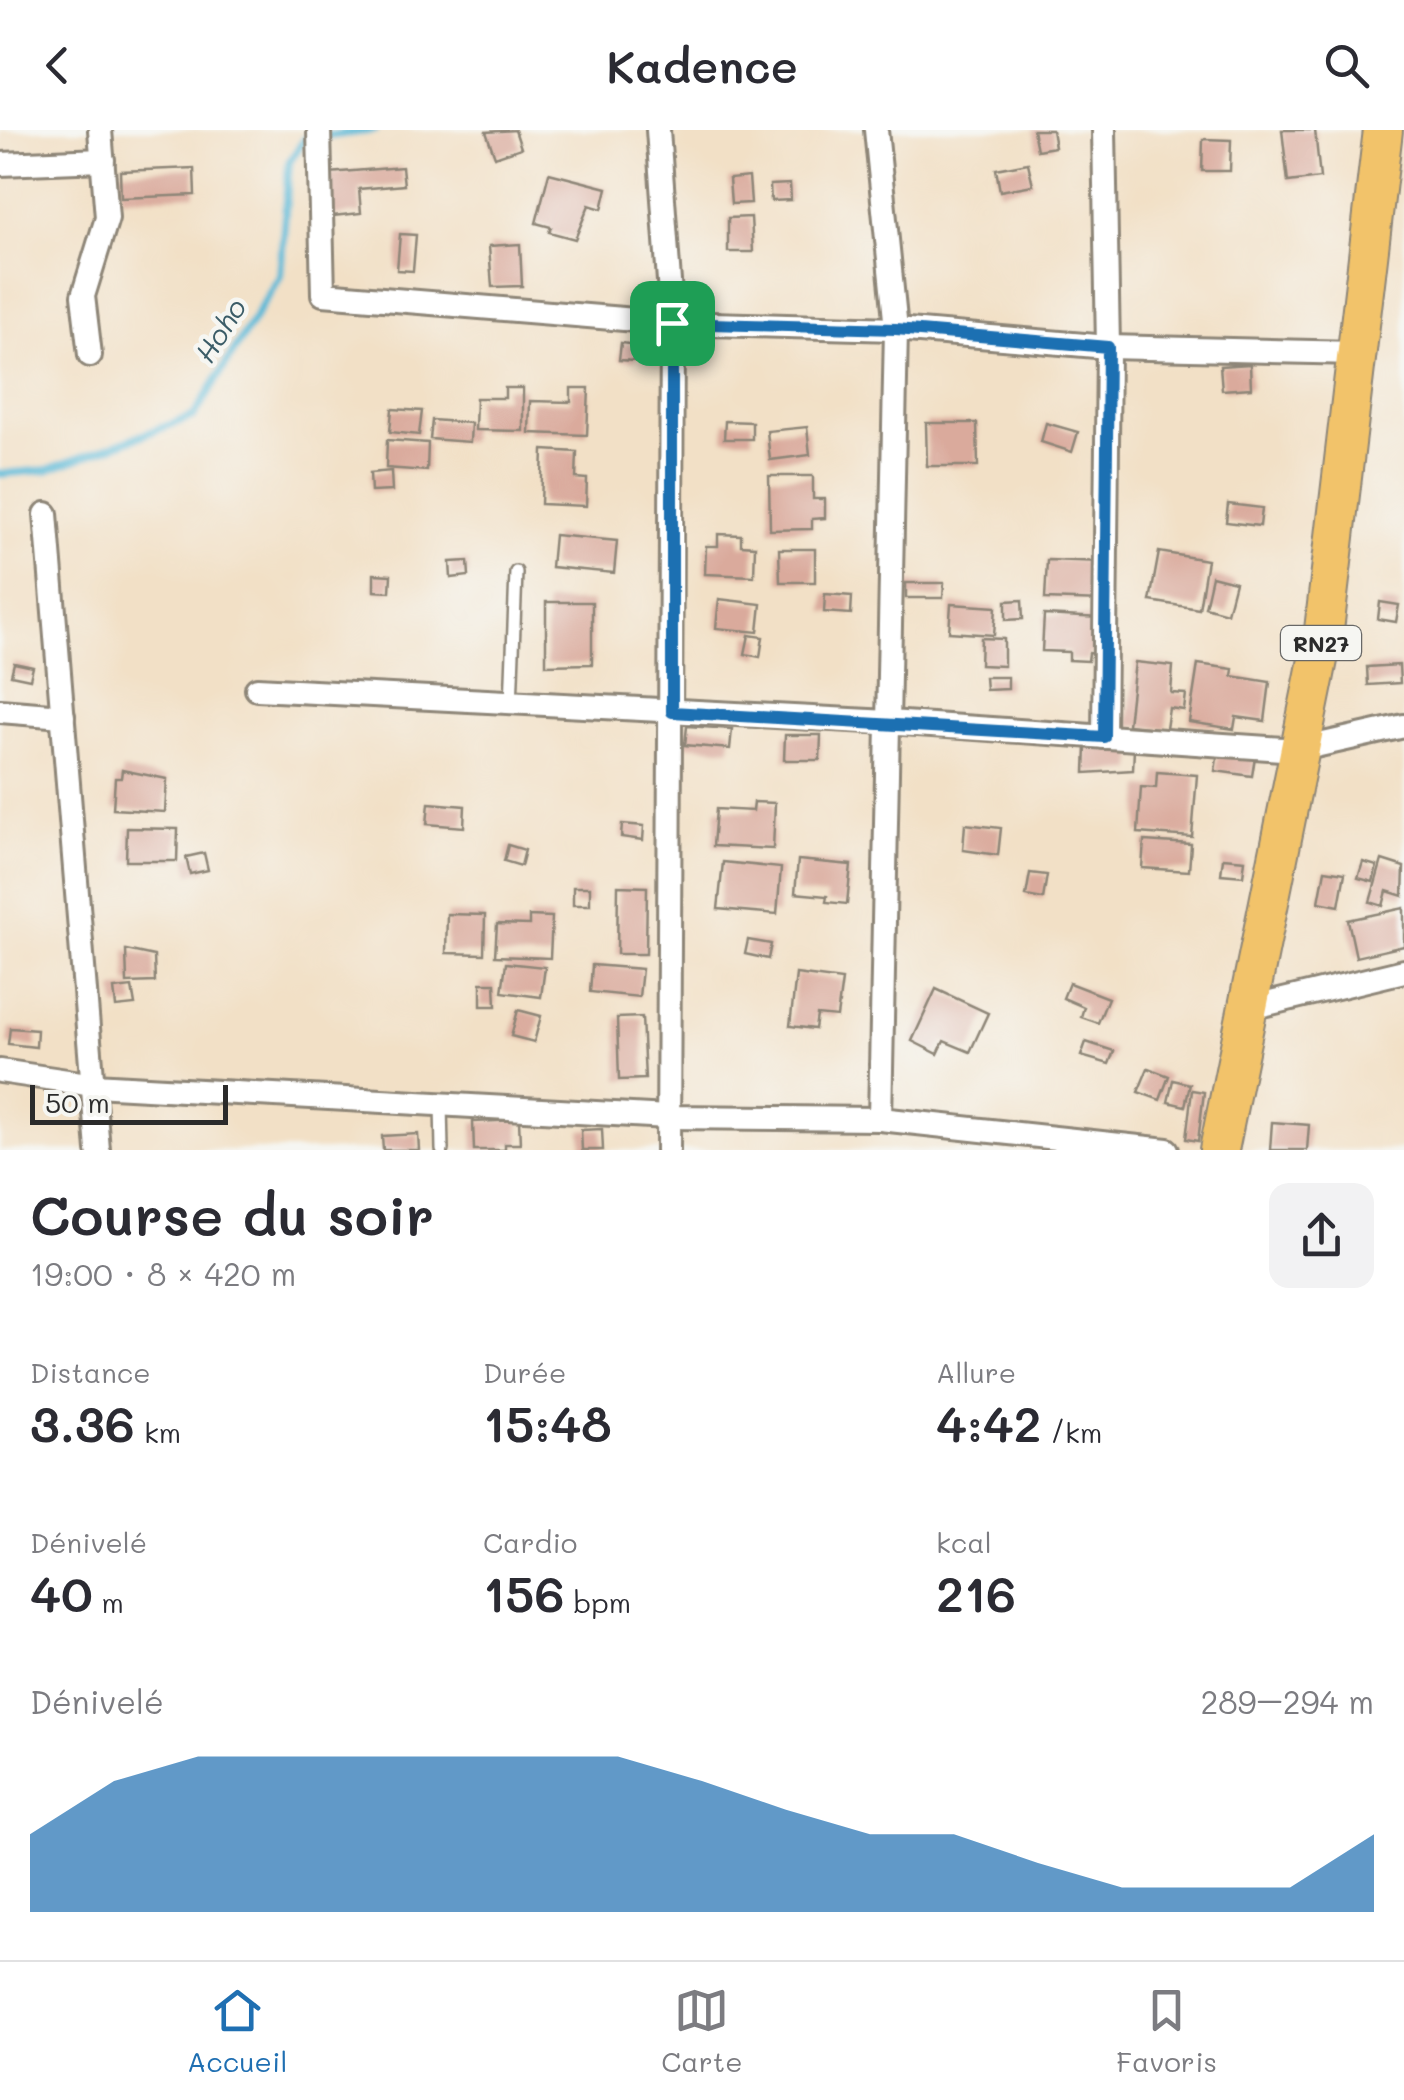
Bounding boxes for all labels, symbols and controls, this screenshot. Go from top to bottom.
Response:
text: Kadence [606,36,798,94]
icon: back [30,38,85,93]
icon: search [1319,38,1374,93]
pin [630,281,715,366]
water label: Hoho [186,291,254,369]
icon: arrive [645,296,700,351]
road number: RN27 [1281,626,1361,660]
scale bar [30,1080,228,1124]
text: 50 m [45,1084,110,1120]
text: Course du soir [30,1178,434,1250]
button: share [1269,1183,1374,1288]
text: 19:00 · 8 × 420 m [30,1252,296,1294]
text: Distance [30,1354,151,1390]
text: Durée [483,1354,566,1390]
text: Allure [936,1354,1016,1390]
text: 3.36 [30,1390,135,1456]
text: 15:48 [483,1390,612,1456]
text: 4:42 [936,1390,1041,1456]
text: km [135,1414,181,1450]
text: /km [1041,1414,1102,1450]
text: Dénivelé [30,1524,147,1560]
text: Cardio [483,1524,577,1560]
text: kcal [936,1524,992,1560]
text: 40 [30,1560,93,1626]
text: 156 [483,1560,565,1626]
text: 216 [936,1560,1016,1626]
text: m [93,1584,124,1620]
text: bpm [565,1584,631,1620]
text: Dénivelé [30,1680,164,1722]
text: 289–294 m [1200,1680,1374,1722]
tab: Accueil [187,1983,287,2079]
tab: Carte [661,1983,742,2079]
tab: Favoris [1116,1983,1217,2079]

